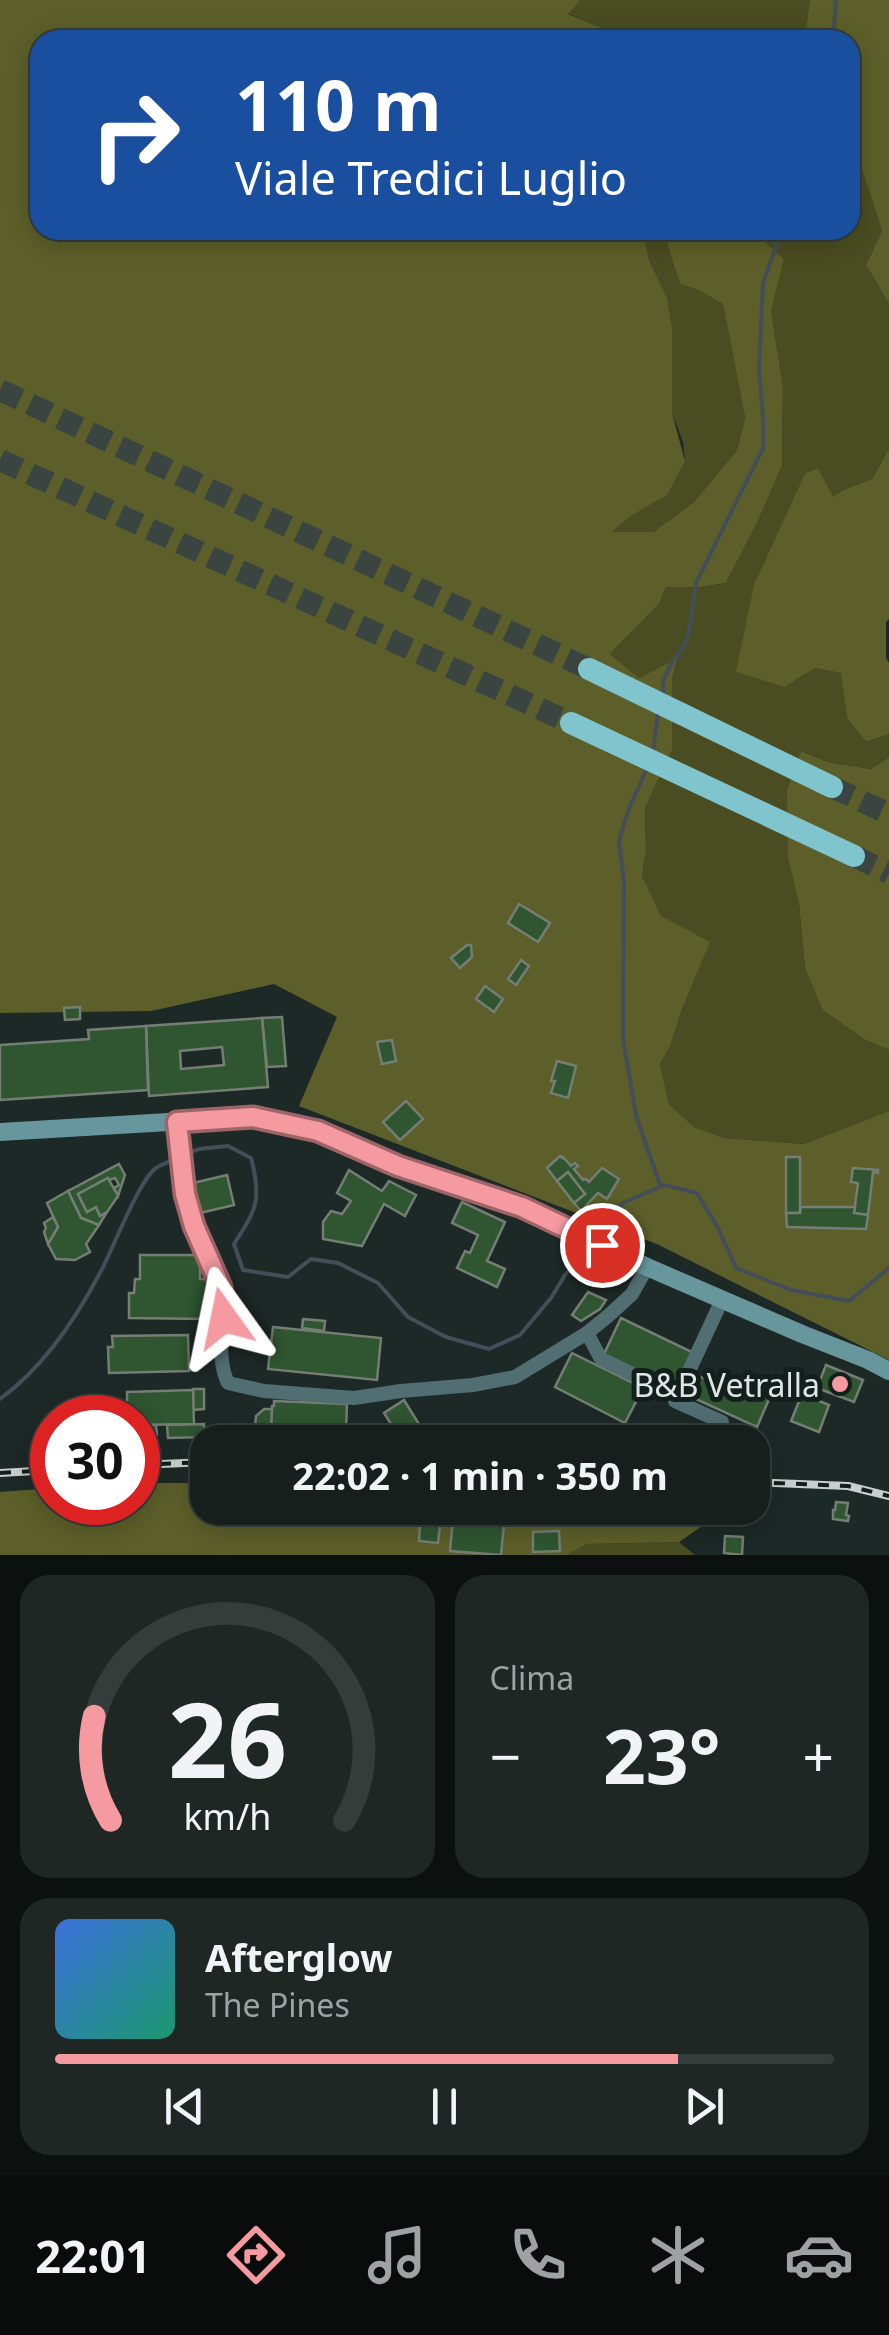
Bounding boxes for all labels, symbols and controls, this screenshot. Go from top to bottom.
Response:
text: 110 m [235,56,442,152]
icon: right [70,70,200,200]
text: Viale Tredici Luglio [235,147,627,208]
pin [560,1203,645,1288]
icon: arrive [575,1218,630,1273]
position arrow [172,1266,276,1370]
place label: B&B Vetralla [634,1363,820,1406]
marker: B&B Vetralla [829,1373,851,1395]
speed limit sign: 30 [30,1395,160,1525]
text: 22:02 · 1 min · 350 m [292,1449,668,1501]
text: Clima [490,1656,574,1699]
text: 26 [168,1667,287,1808]
text: 23° [603,1704,721,1806]
text: − [490,1718,521,1793]
text: + [803,1718,834,1793]
text: km/h [183,1792,271,1840]
text: Afterglow [205,1931,393,1983]
text: The Pines [205,1983,350,2026]
icon: previous [157,2079,212,2134]
icon: pause [417,2079,472,2134]
icon: next [677,2079,732,2134]
icon: directions [221,2220,291,2290]
icon: music [362,2220,432,2290]
icon: phone [503,2220,573,2290]
icon: climate [643,2220,713,2290]
icon: car [784,2220,854,2290]
text: 22:01 [35,2225,151,2286]

